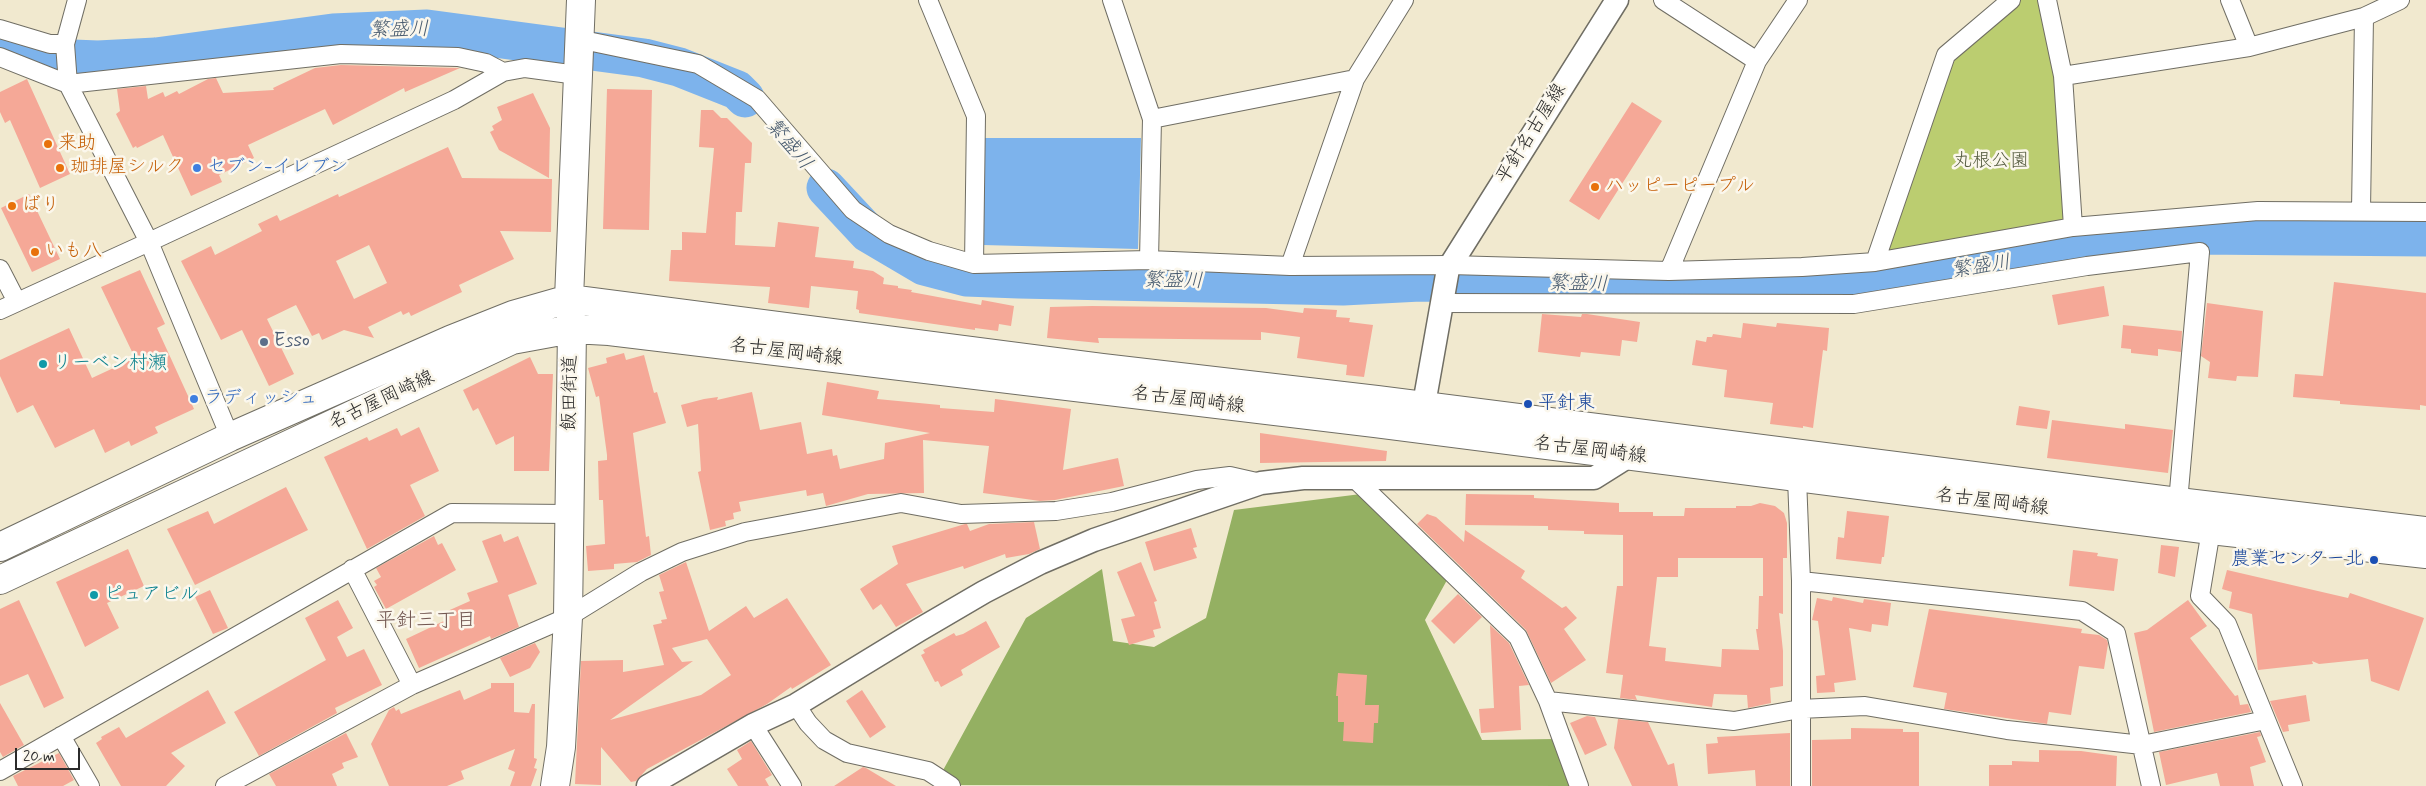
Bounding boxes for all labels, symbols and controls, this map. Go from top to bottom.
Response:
water label: 繁盛川 [369,18,429,44]
street label: 平針名古屋線 [1492,80,1572,188]
water label: 繁盛川 [760,114,816,176]
place label: 来助 [58,133,96,155]
marker: 来助 [42,138,54,150]
park label: 丸根公園 [1953,151,2029,173]
place label: 珈琲屋シルク [70,157,184,179]
place label: セブン-イレブン [207,157,349,179]
marker: 珈琲屋シルク [54,162,66,174]
marker: セブン-イレブン [191,162,203,174]
place label: ハッピーピープル [1605,176,1755,198]
marker: ハッピーピープル [1589,181,1601,193]
place label: ばり [22,195,60,217]
marker: ばり [6,200,18,212]
place label: いも八 [45,241,102,263]
marker: いも八 [29,246,41,258]
water label: 繁盛川 [1949,251,2013,285]
water label: 繁盛川 [1143,269,1203,295]
water label: 繁盛川 [1548,272,1608,298]
place label: Esso [274,331,310,353]
street label: 名古屋岡崎線 [728,335,844,371]
marker: Esso [258,336,270,348]
place label: リーベン村瀬 [53,353,167,375]
street label: 飯田街道 [559,355,583,431]
marker: リーベン村瀬 [37,358,49,370]
street label: 名古屋岡崎線 [326,367,438,435]
street label: 名古屋岡崎線 [1130,383,1246,419]
place label: ラディッシュ [204,388,318,410]
marker: ラディッシュ [188,393,200,405]
place label: 平針東 [1538,393,1595,415]
marker: 平針東 [1522,398,1534,410]
street label: 名古屋岡崎線 [1532,433,1648,469]
street label: 名古屋岡崎線 [1934,485,2050,521]
place label: 農業センター北 [2231,549,2364,571]
marker: 農業センター北 [2368,554,2380,566]
place label: ピュアビル [104,584,199,606]
marker: ピュアビル [88,589,100,601]
district label: 平針三丁目 [376,610,476,634]
scale bar [18,738,82,770]
text: 20 m [23,747,55,767]

